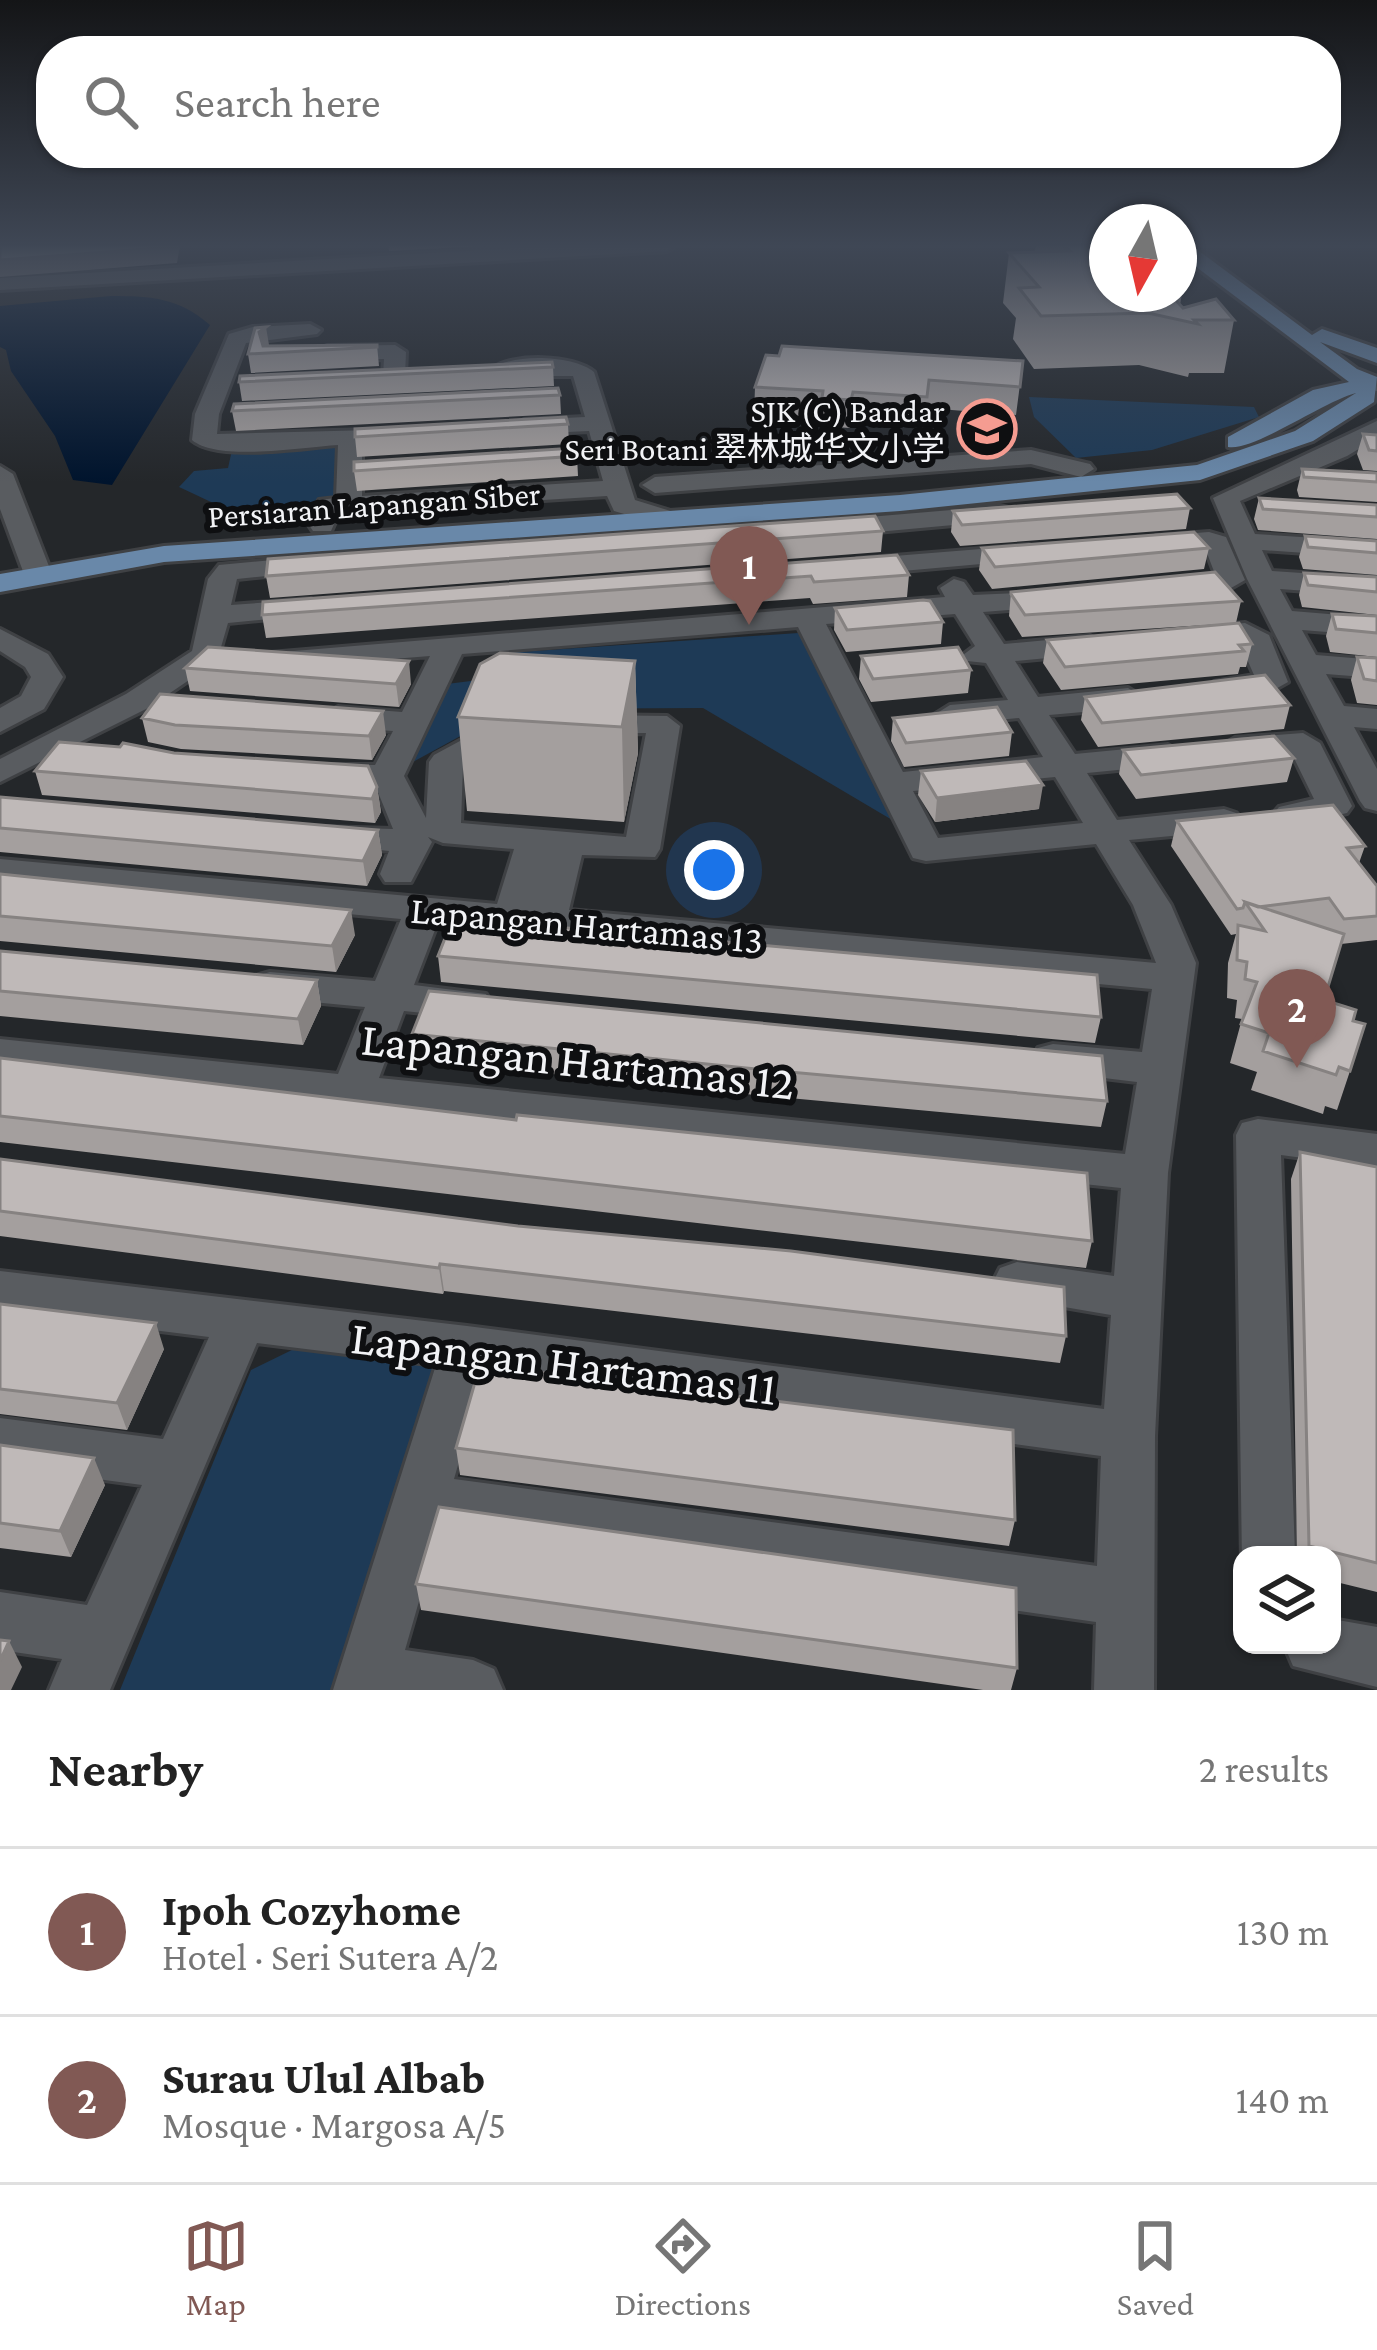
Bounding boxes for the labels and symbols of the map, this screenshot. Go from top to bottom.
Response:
north arrow [1089,204,1197,312]
place label: SJK (C) Bandar Seri Botani 翠林城华文小学 [565,392,945,467]
school or university icon: SJK (C) Bandar Seri Botani 翠林城华文小学 [956,398,1018,460]
street label: Persiaran Lapangan Siber [206,474,542,535]
pin: 1 [710,526,788,625]
your location [684,840,744,900]
street label: Lapangan Hartamas 13 [409,888,765,962]
pin: 2 [1258,969,1336,1068]
street label: Lapangan Hartamas 12 [359,1011,797,1111]
street label: Lapangan Hartamas 11 [348,1310,780,1416]

